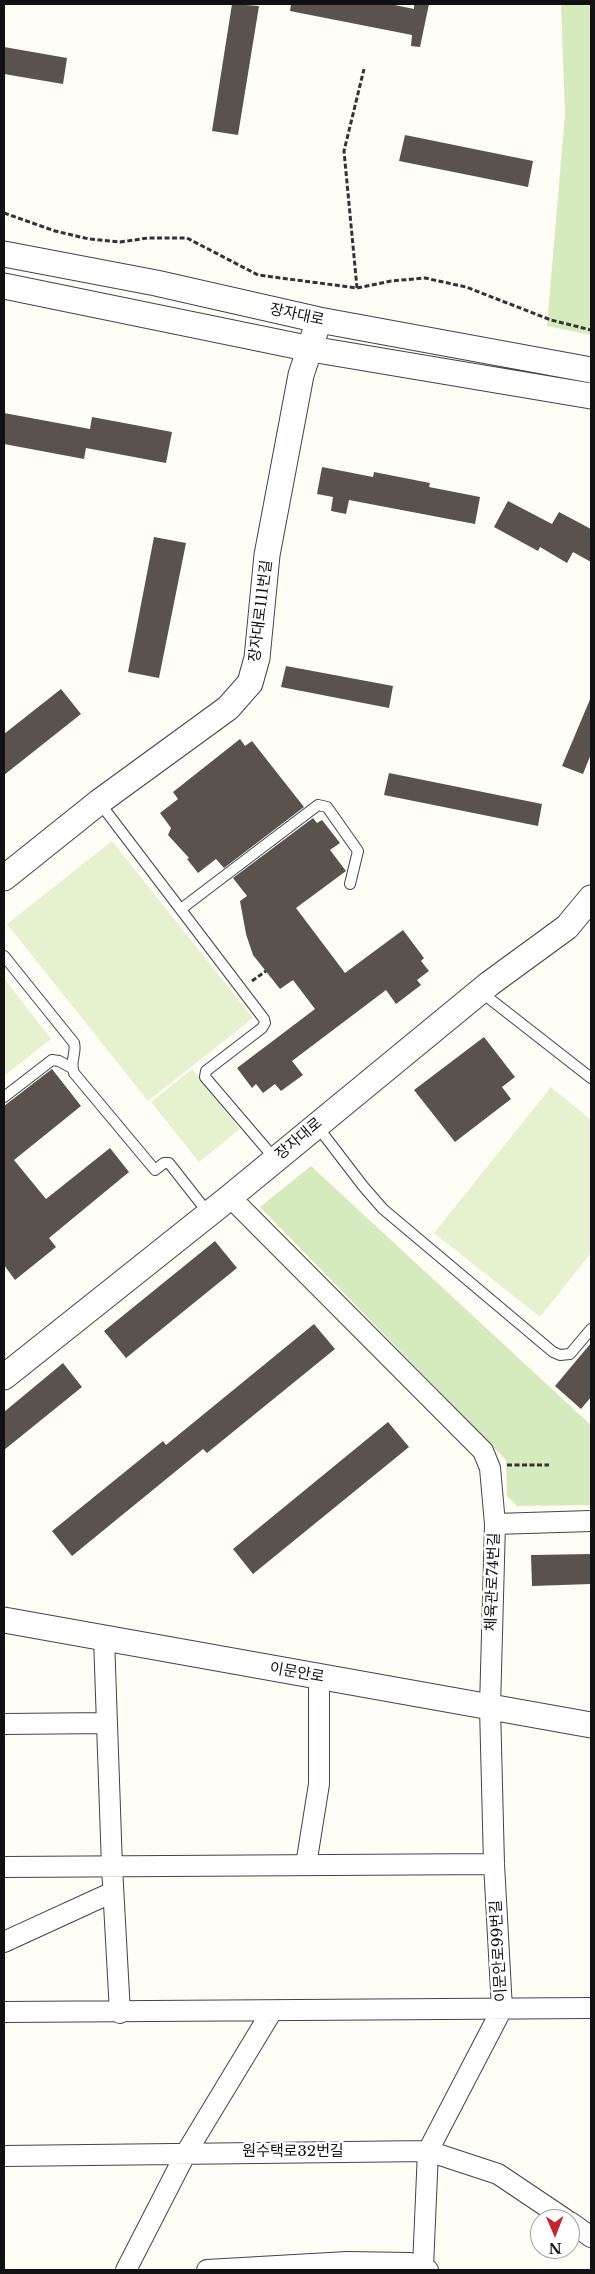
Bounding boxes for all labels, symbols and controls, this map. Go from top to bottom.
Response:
street label: 장자대로 [268,300,326,330]
street label: 장자대로111번길 [246,559,276,663]
street label: 장자대로 [272,1114,326,1164]
street label: 체육관로74번길 [482,1532,504,1632]
street label: 이문안로 [268,1659,326,1687]
street label: 이문안로99번길 [487,1900,511,2002]
street label: 원수택로32번길 [242,2143,344,2161]
north arrow [530,2209,580,2259]
text: N [549,2239,562,2257]

